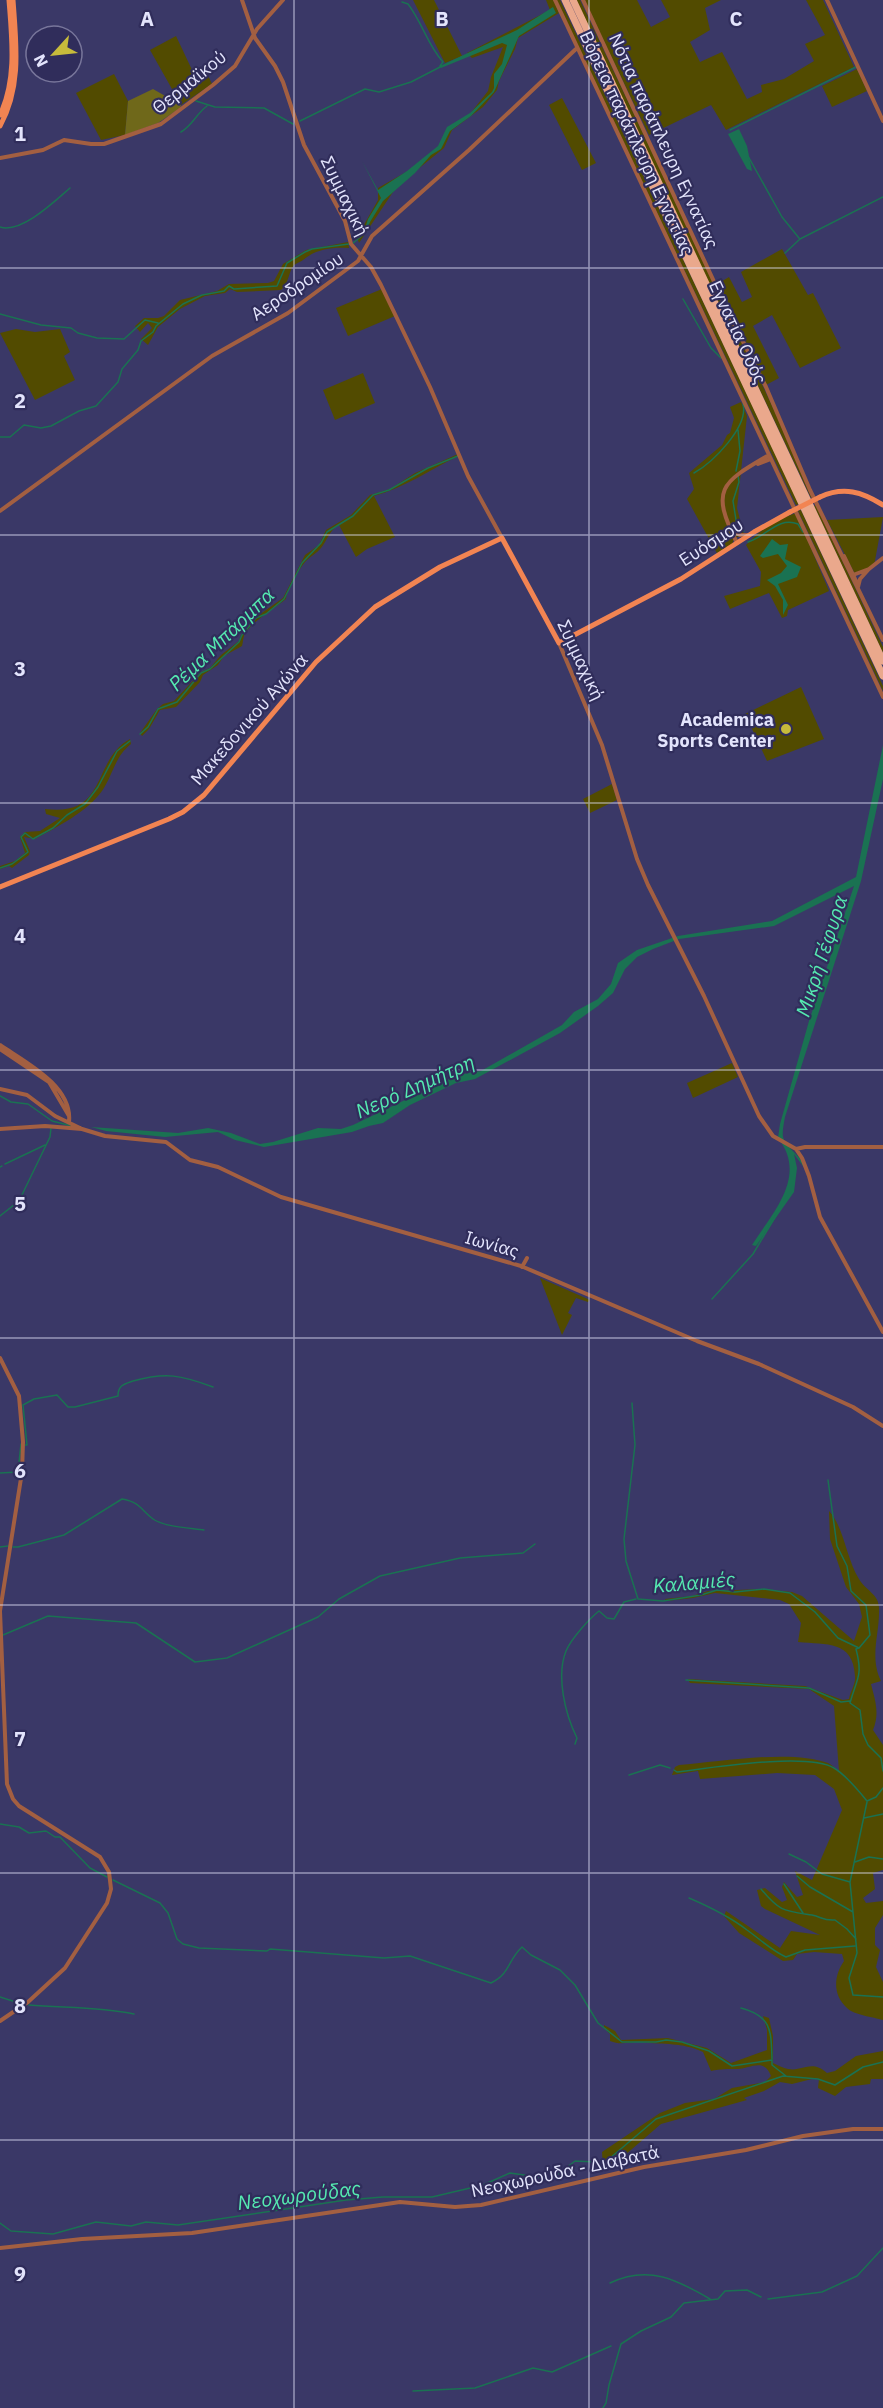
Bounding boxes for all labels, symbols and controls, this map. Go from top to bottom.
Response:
text: A [140,5,154,32]
text: B [435,5,449,32]
text: C [729,5,743,32]
north arrow [24,24,84,84]
street label: Βόρεια παράπλευρη Εγνατίας [575,27,699,259]
street label: Νότια παράπλευρη Εγνατίας [604,30,724,253]
street label: Θερμαϊκού [147,45,231,119]
text: N [29,51,52,71]
text: 1 [14,120,26,147]
street label: Συμμαχική [316,152,374,240]
street label: Αεροδρομίου [246,247,348,325]
street label: Εγνατία Οδός [704,277,772,388]
text: 2 [14,387,26,414]
street label: Ευόσμου [675,513,747,571]
water label: Ρέμα Μπάρμπα [162,581,280,697]
street label: Συμμαχική [552,616,610,704]
street label: Μακεδονικού Αγώνα [185,648,313,790]
text: 3 [14,655,26,682]
place label: Academica Sports Center [657,708,774,752]
marker: Academica Sports Center [779,722,793,736]
water label: Μικρή Γέφυρα [789,891,853,1020]
text: 4 [14,922,26,949]
water label: Νερό Δημήτρη [351,1048,479,1124]
text: 5 [14,1190,26,1217]
street label: Ιωνίας [462,1225,522,1263]
text: 6 [14,1457,26,1484]
water label: Καλαμιές [652,1565,737,1599]
text: 7 [14,1725,26,1752]
text: 8 [14,1992,26,2019]
street label: Νεοχωρούδα - Διαβατά [469,2140,661,2202]
water label: Νεοχωρούδας [236,2174,363,2216]
text: 9 [14,2260,26,2287]

